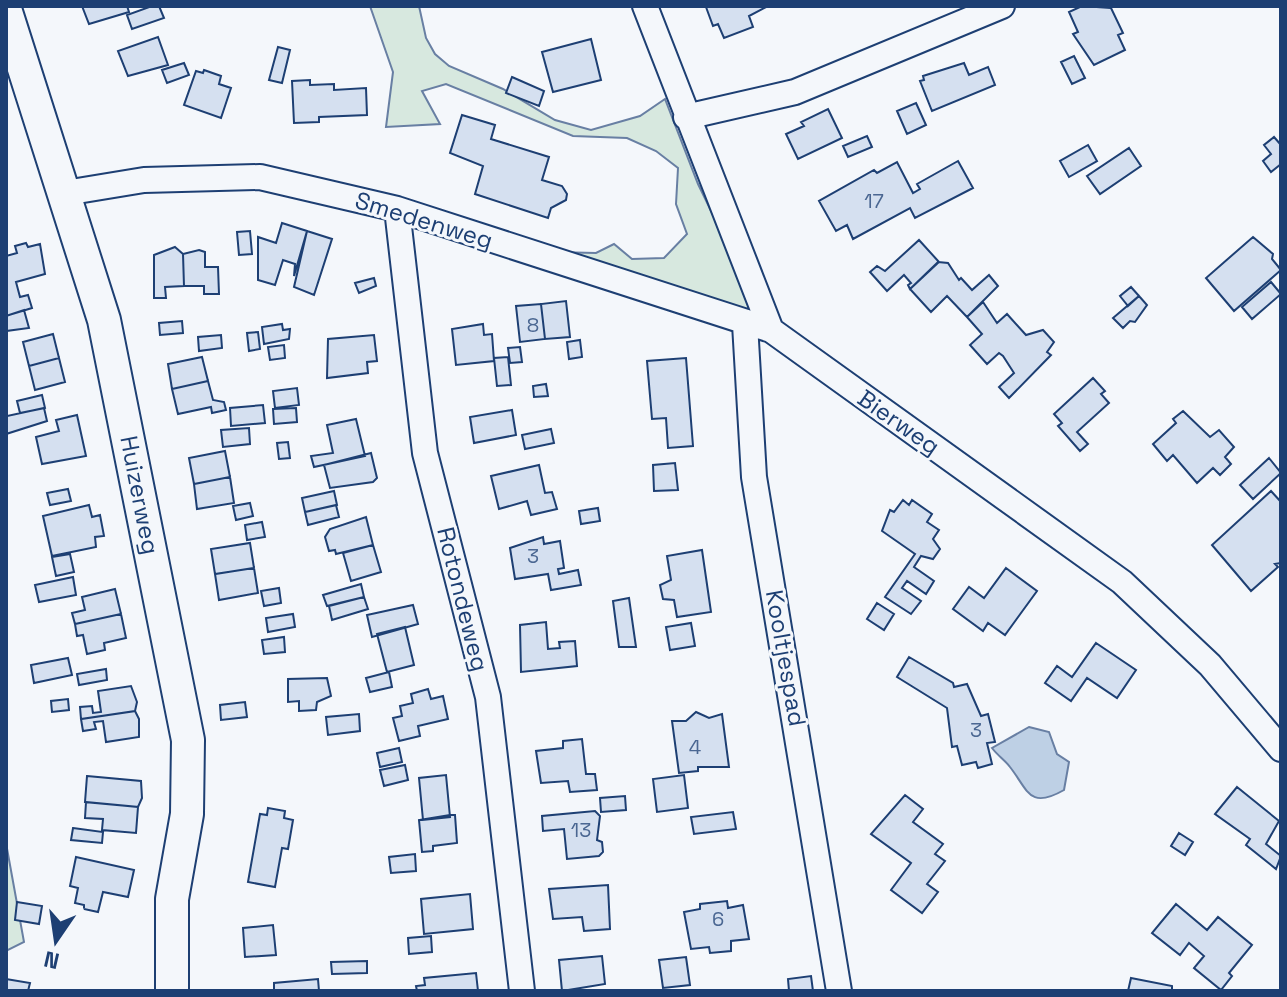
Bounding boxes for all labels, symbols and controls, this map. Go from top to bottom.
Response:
street label: Smedenweg [351,184,497,256]
house number: 17 [864,188,884,214]
house number: 8 [527,312,539,338]
street label: Bierweg [852,382,946,462]
street label: Huizerweg [113,433,167,557]
street label: Rotondeweg [430,524,496,674]
house number: 3 [527,543,539,569]
street label: Kooltjespad [759,587,813,729]
house number: 3 [970,717,982,743]
house number: 4 [689,734,701,760]
house number: 13 [571,817,591,843]
north arrow [16,901,96,981]
house number: 6 [712,906,724,932]
text: N [41,945,62,976]

